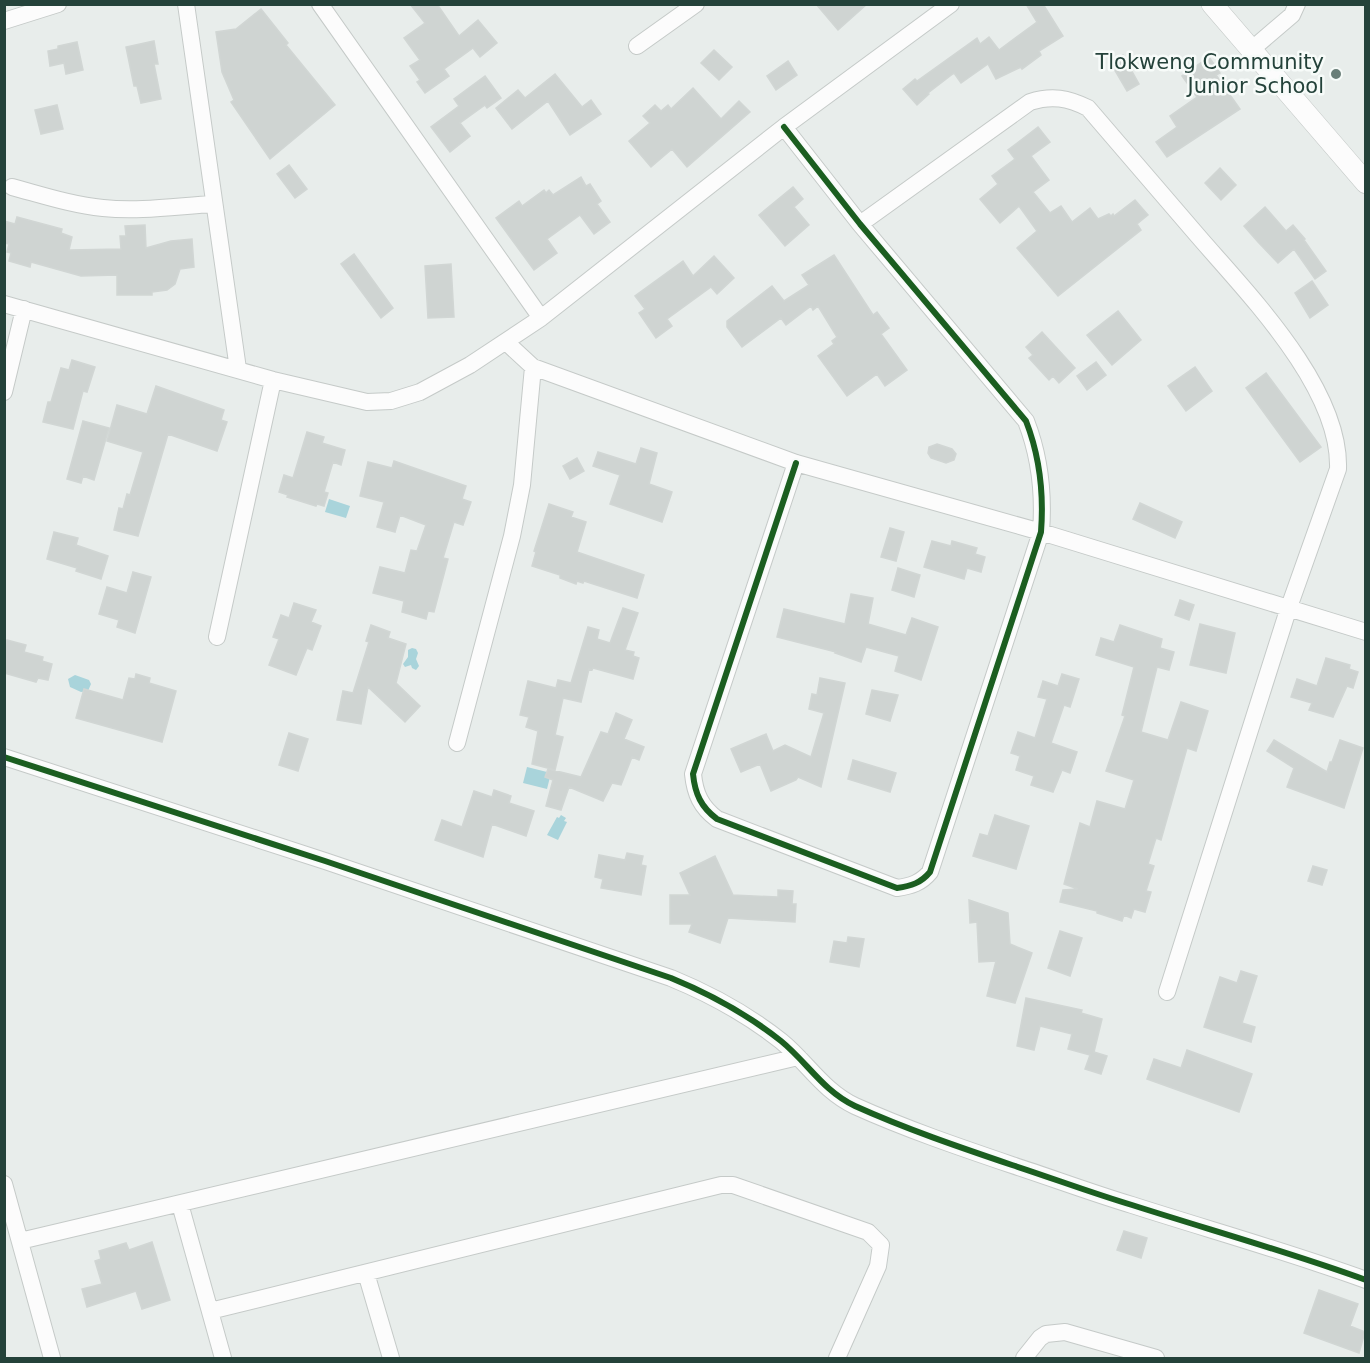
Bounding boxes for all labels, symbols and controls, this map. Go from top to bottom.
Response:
place label: Tlokweng Community Junior School [1094,50,1324,98]
marker: Tlokweng Community Junior School [1329,67,1343,81]

